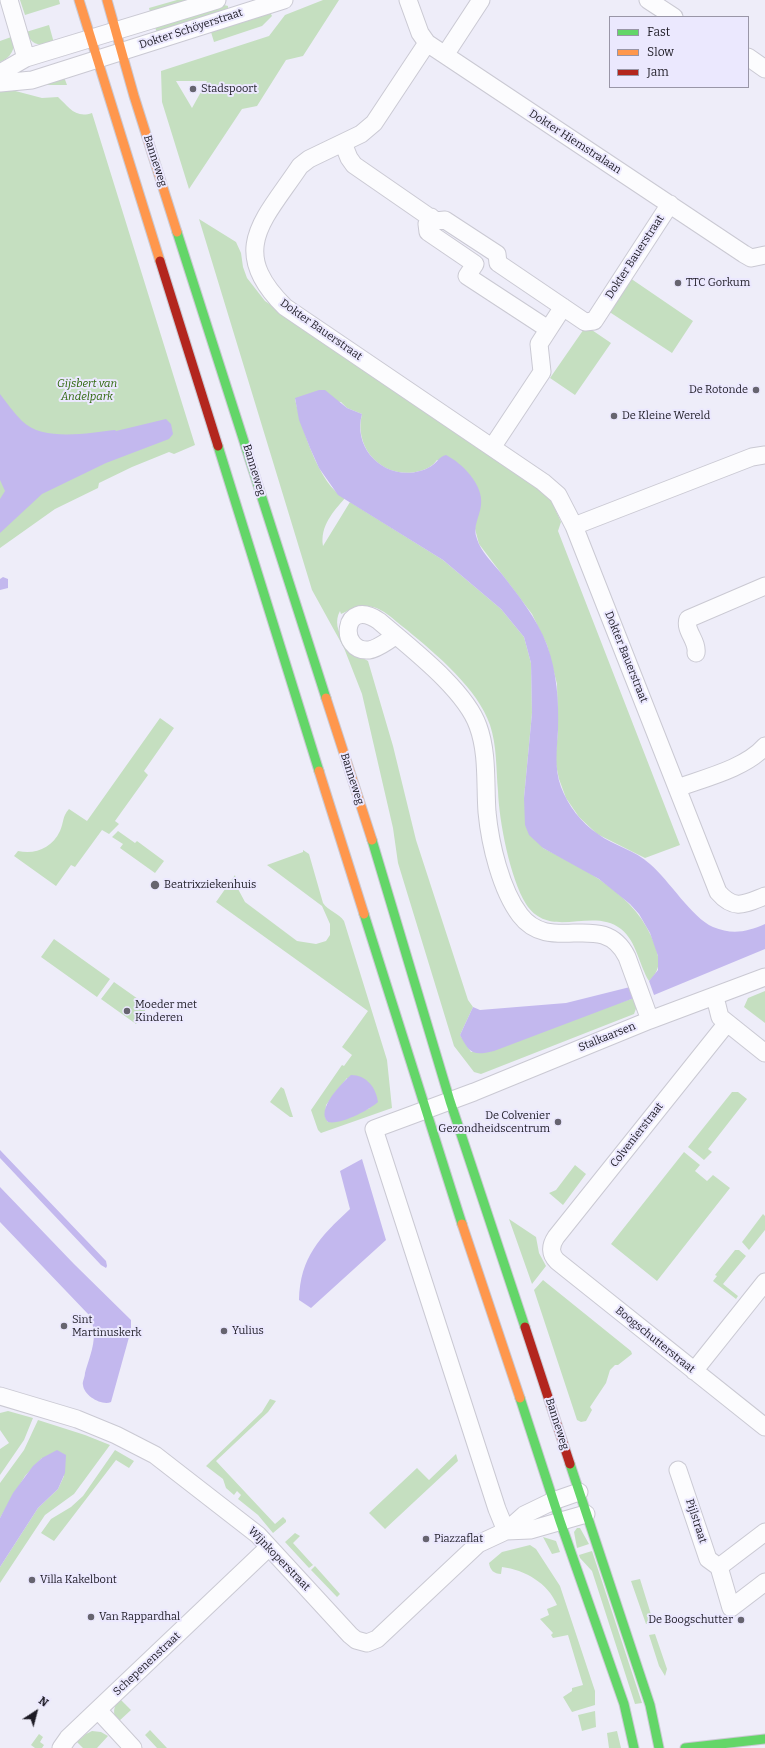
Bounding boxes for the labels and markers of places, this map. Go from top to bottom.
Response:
place label: Stadspoort [201,82,257,96]
marker: Stadspoort [188,84,198,94]
place label: TTC Gorkum [686,276,750,290]
marker: TTC Gorkum [673,278,683,288]
place label: De Rotonde [689,383,748,397]
marker: De Rotonde [751,385,761,395]
place label: De Kleine Wereld [622,409,710,423]
marker: De Kleine Wereld [609,411,619,421]
place label: Beatrixziekenhuis [164,878,256,892]
marker: Beatrixziekenhuis [149,879,161,891]
place label: Moeder met Kinderen [135,998,197,1024]
marker: Moeder met Kinderen [122,1006,132,1016]
place label: De Colvenier Gezondheidscentrum [438,1109,550,1135]
marker: De Colvenier Gezondheidscentrum [553,1117,563,1127]
place label: Sint Martinuskerk [72,1313,142,1339]
marker: Sint Martinuskerk [59,1321,69,1331]
place label: Yulius [232,1324,264,1338]
marker: Yulius [219,1326,229,1336]
place label: Piazzaflat [434,1532,483,1546]
marker: Piazzaflat [421,1534,431,1544]
place label: Villa Kakelbont [40,1573,117,1587]
marker: Villa Kakelbont [27,1575,37,1585]
place label: Van Rappardhal [99,1610,180,1624]
marker: Van Rappardhal [86,1612,96,1622]
place label: De Boogschutter [648,1613,733,1627]
marker: De Boogschutter [736,1615,746,1625]

